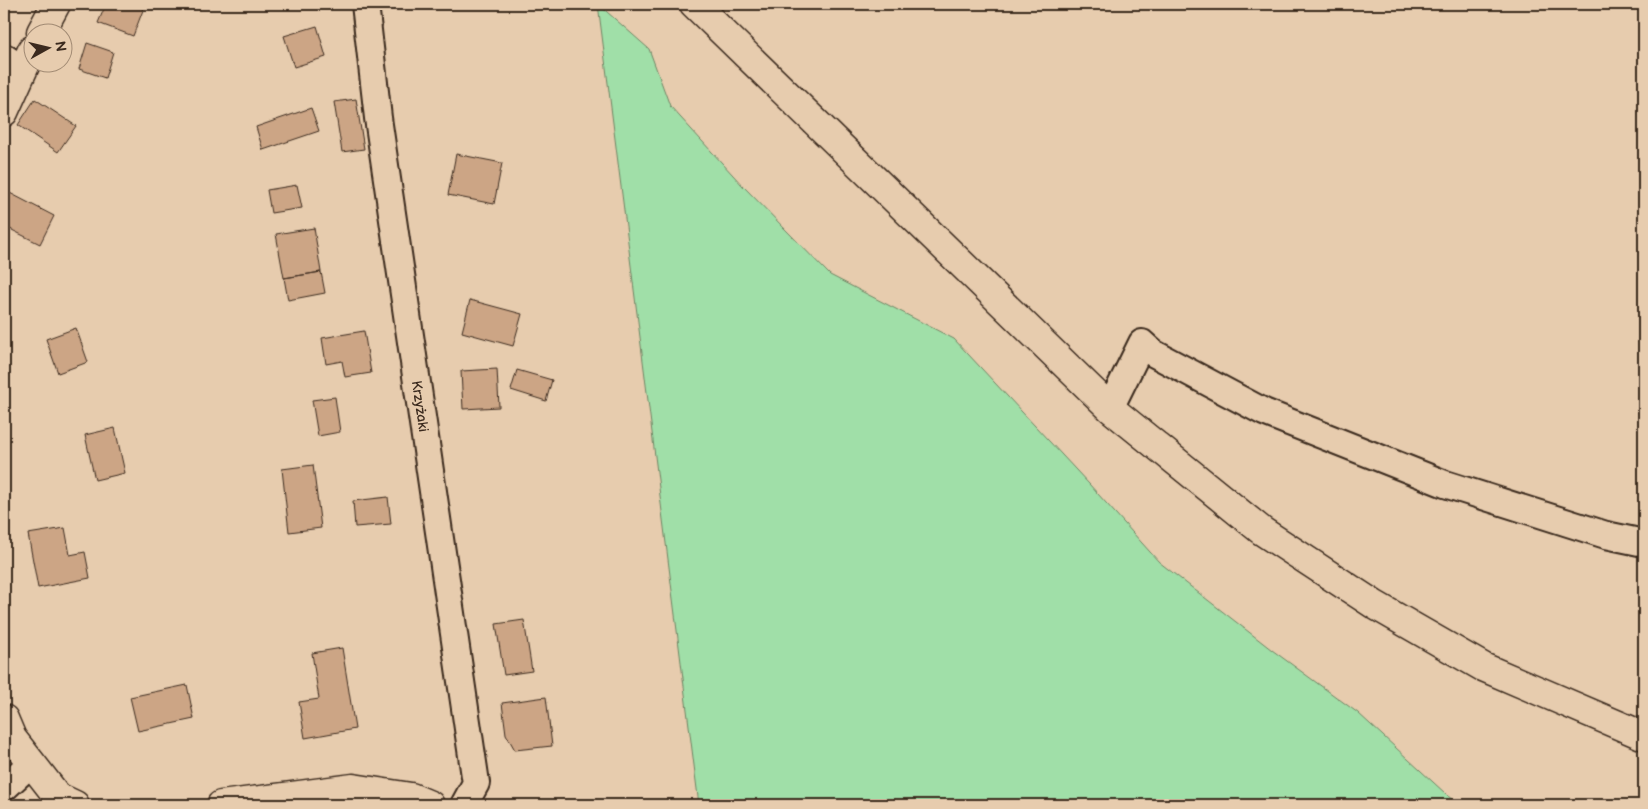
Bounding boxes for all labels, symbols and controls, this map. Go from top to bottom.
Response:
north arrow [22,22,72,72]
text: N [51,40,70,53]
street label: Krzyżaki [408,379,432,433]

